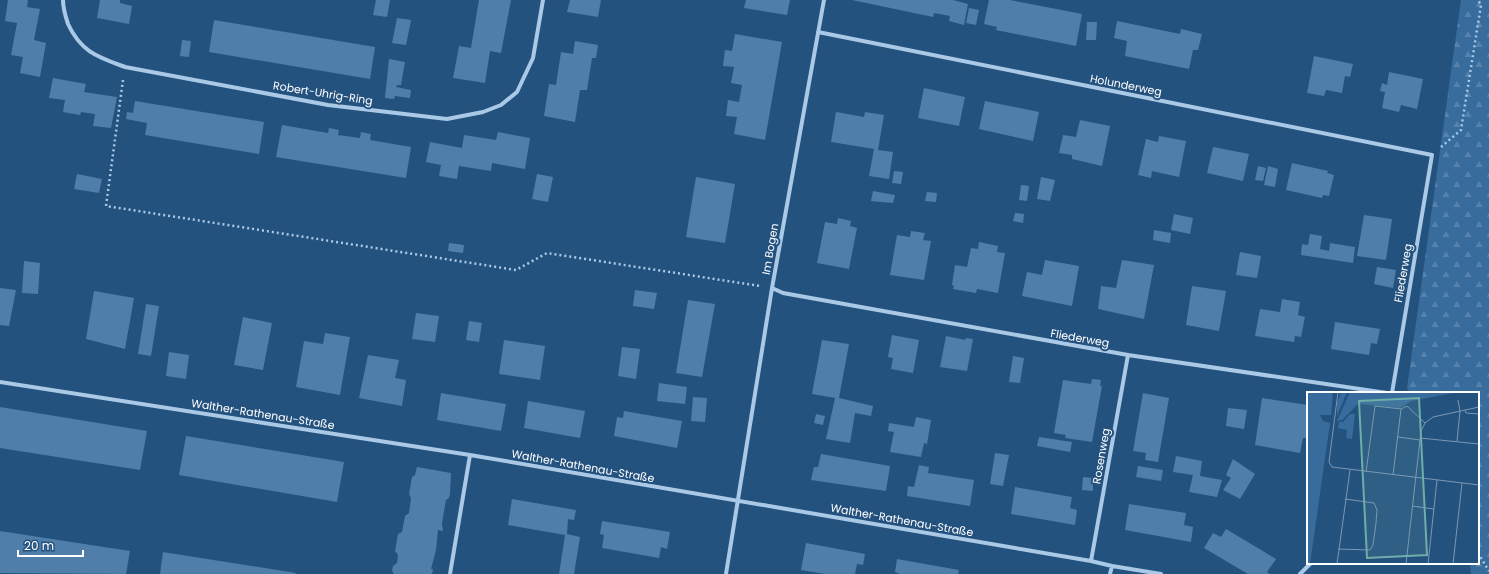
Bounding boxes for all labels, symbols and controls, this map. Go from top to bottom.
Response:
street label: Holunderweg [1089,70,1163,100]
street label: Robert-Uhrig-Ring [272,77,374,109]
street label: Im Bogen [758,222,782,276]
street label: Fliederweg [1390,242,1416,304]
street label: Fliederweg [1049,325,1111,351]
inset map [1307,392,1479,564]
street label: Walther-Rathenau-Straße [190,395,336,433]
street label: Rosenweg [1088,427,1114,485]
street label: Walther-Rathenau-Straße [510,446,656,486]
street label: Walther-Rathenau-Straße [829,500,975,540]
scale bar [18,532,83,558]
text: 20 m [24,537,54,554]

